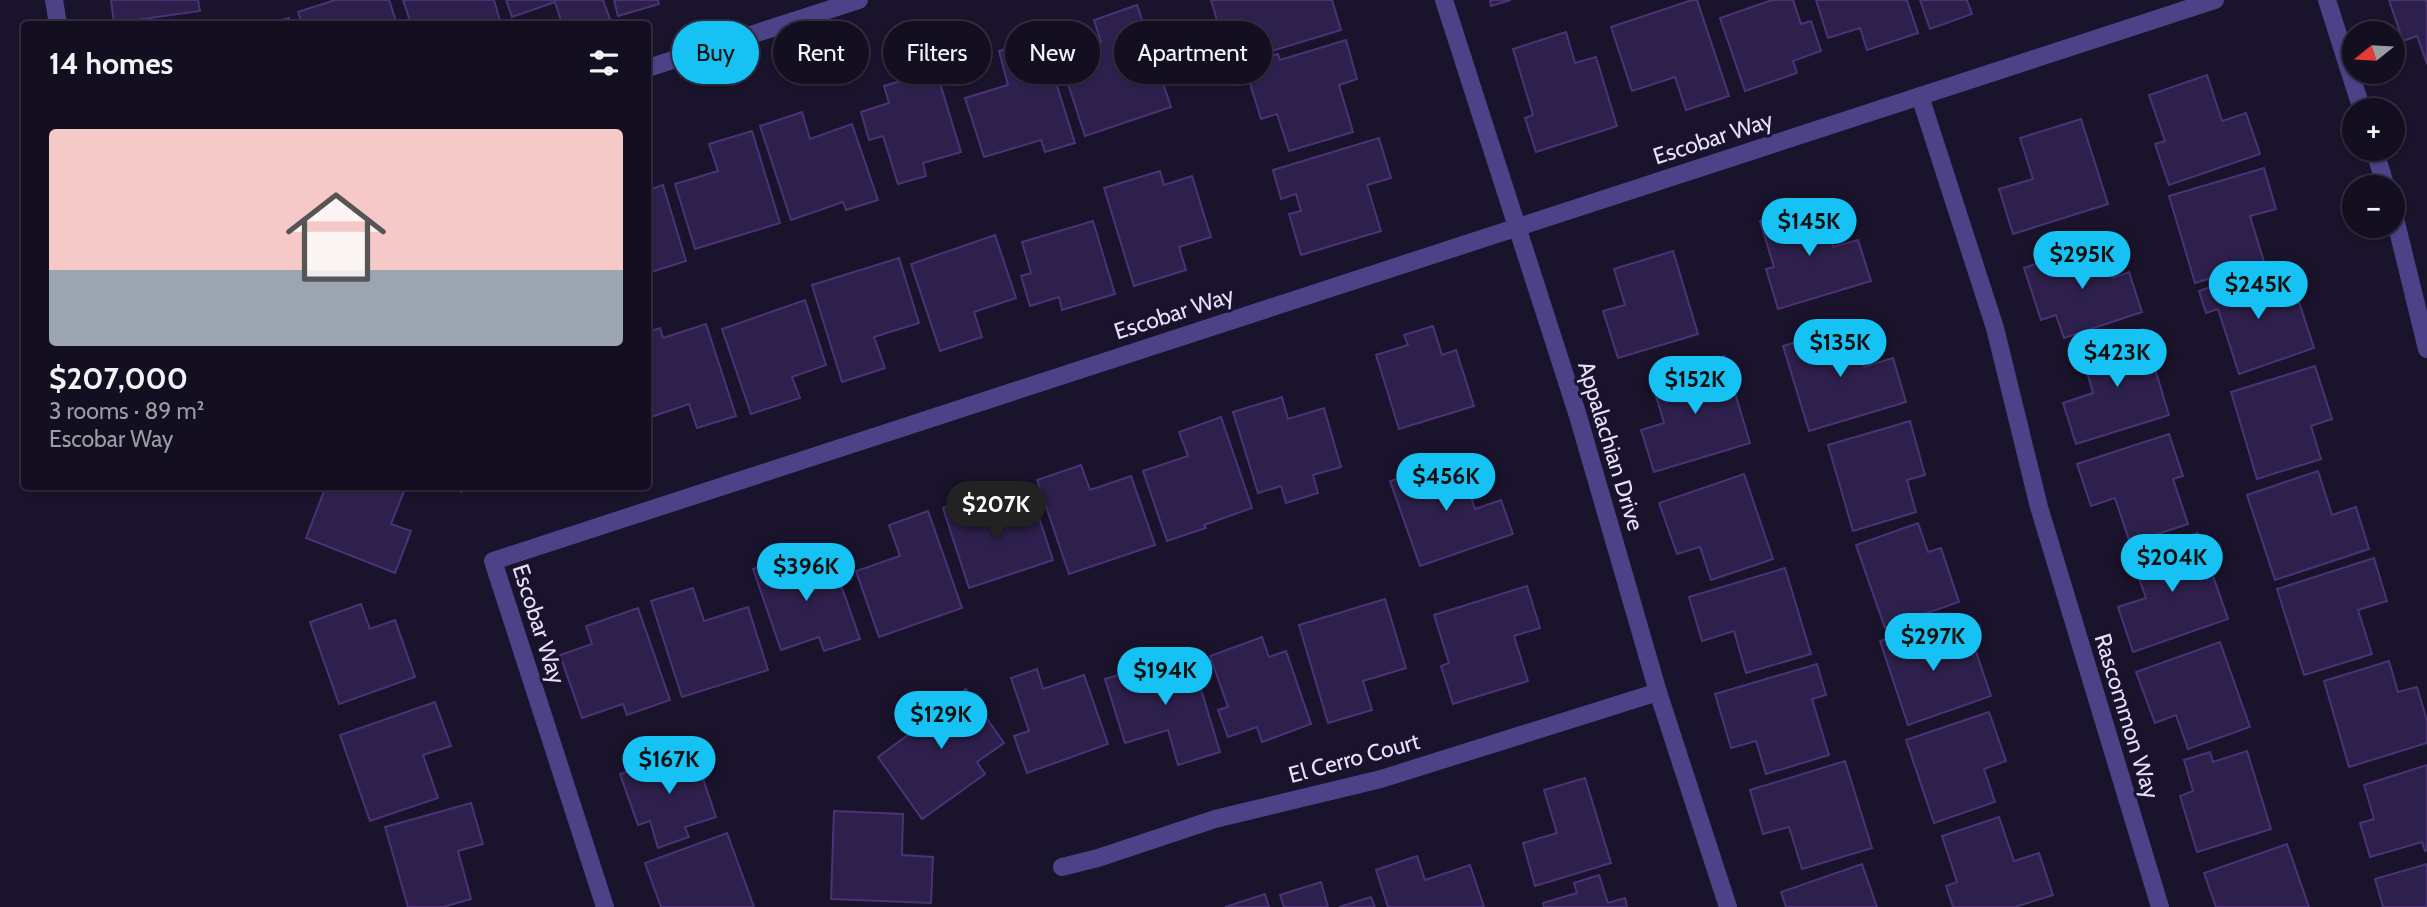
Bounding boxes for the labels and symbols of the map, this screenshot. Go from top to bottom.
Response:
north arrow [2342,21,2404,84]
street label: Escobar Way [1650,105,1777,171]
pin: $145K [1760,198,1858,258]
pin: $295K [2033,232,2131,291]
pin: $245K [2209,262,2307,321]
street label: Escobar Way [1111,280,1238,346]
pin: $135K [1791,320,1889,379]
pin: $423K [2068,330,2166,389]
pin: $152K [1646,356,1744,416]
street label: Appalachian Drive [1572,358,1650,534]
pin: $456K [1397,454,1495,513]
pin: $207K [947,482,1045,541]
pin: $204K [2123,534,2221,594]
pin: $396K [757,544,855,603]
street label: Escobar Way [506,561,572,688]
pin: $297K [1884,614,1982,673]
street label: Rascommon Way [2089,630,2166,802]
pin: $194K [1116,648,1214,707]
pin: $129K [892,692,990,751]
street label: El Cerro Court [1285,727,1423,789]
pin: $167K [620,736,718,796]

